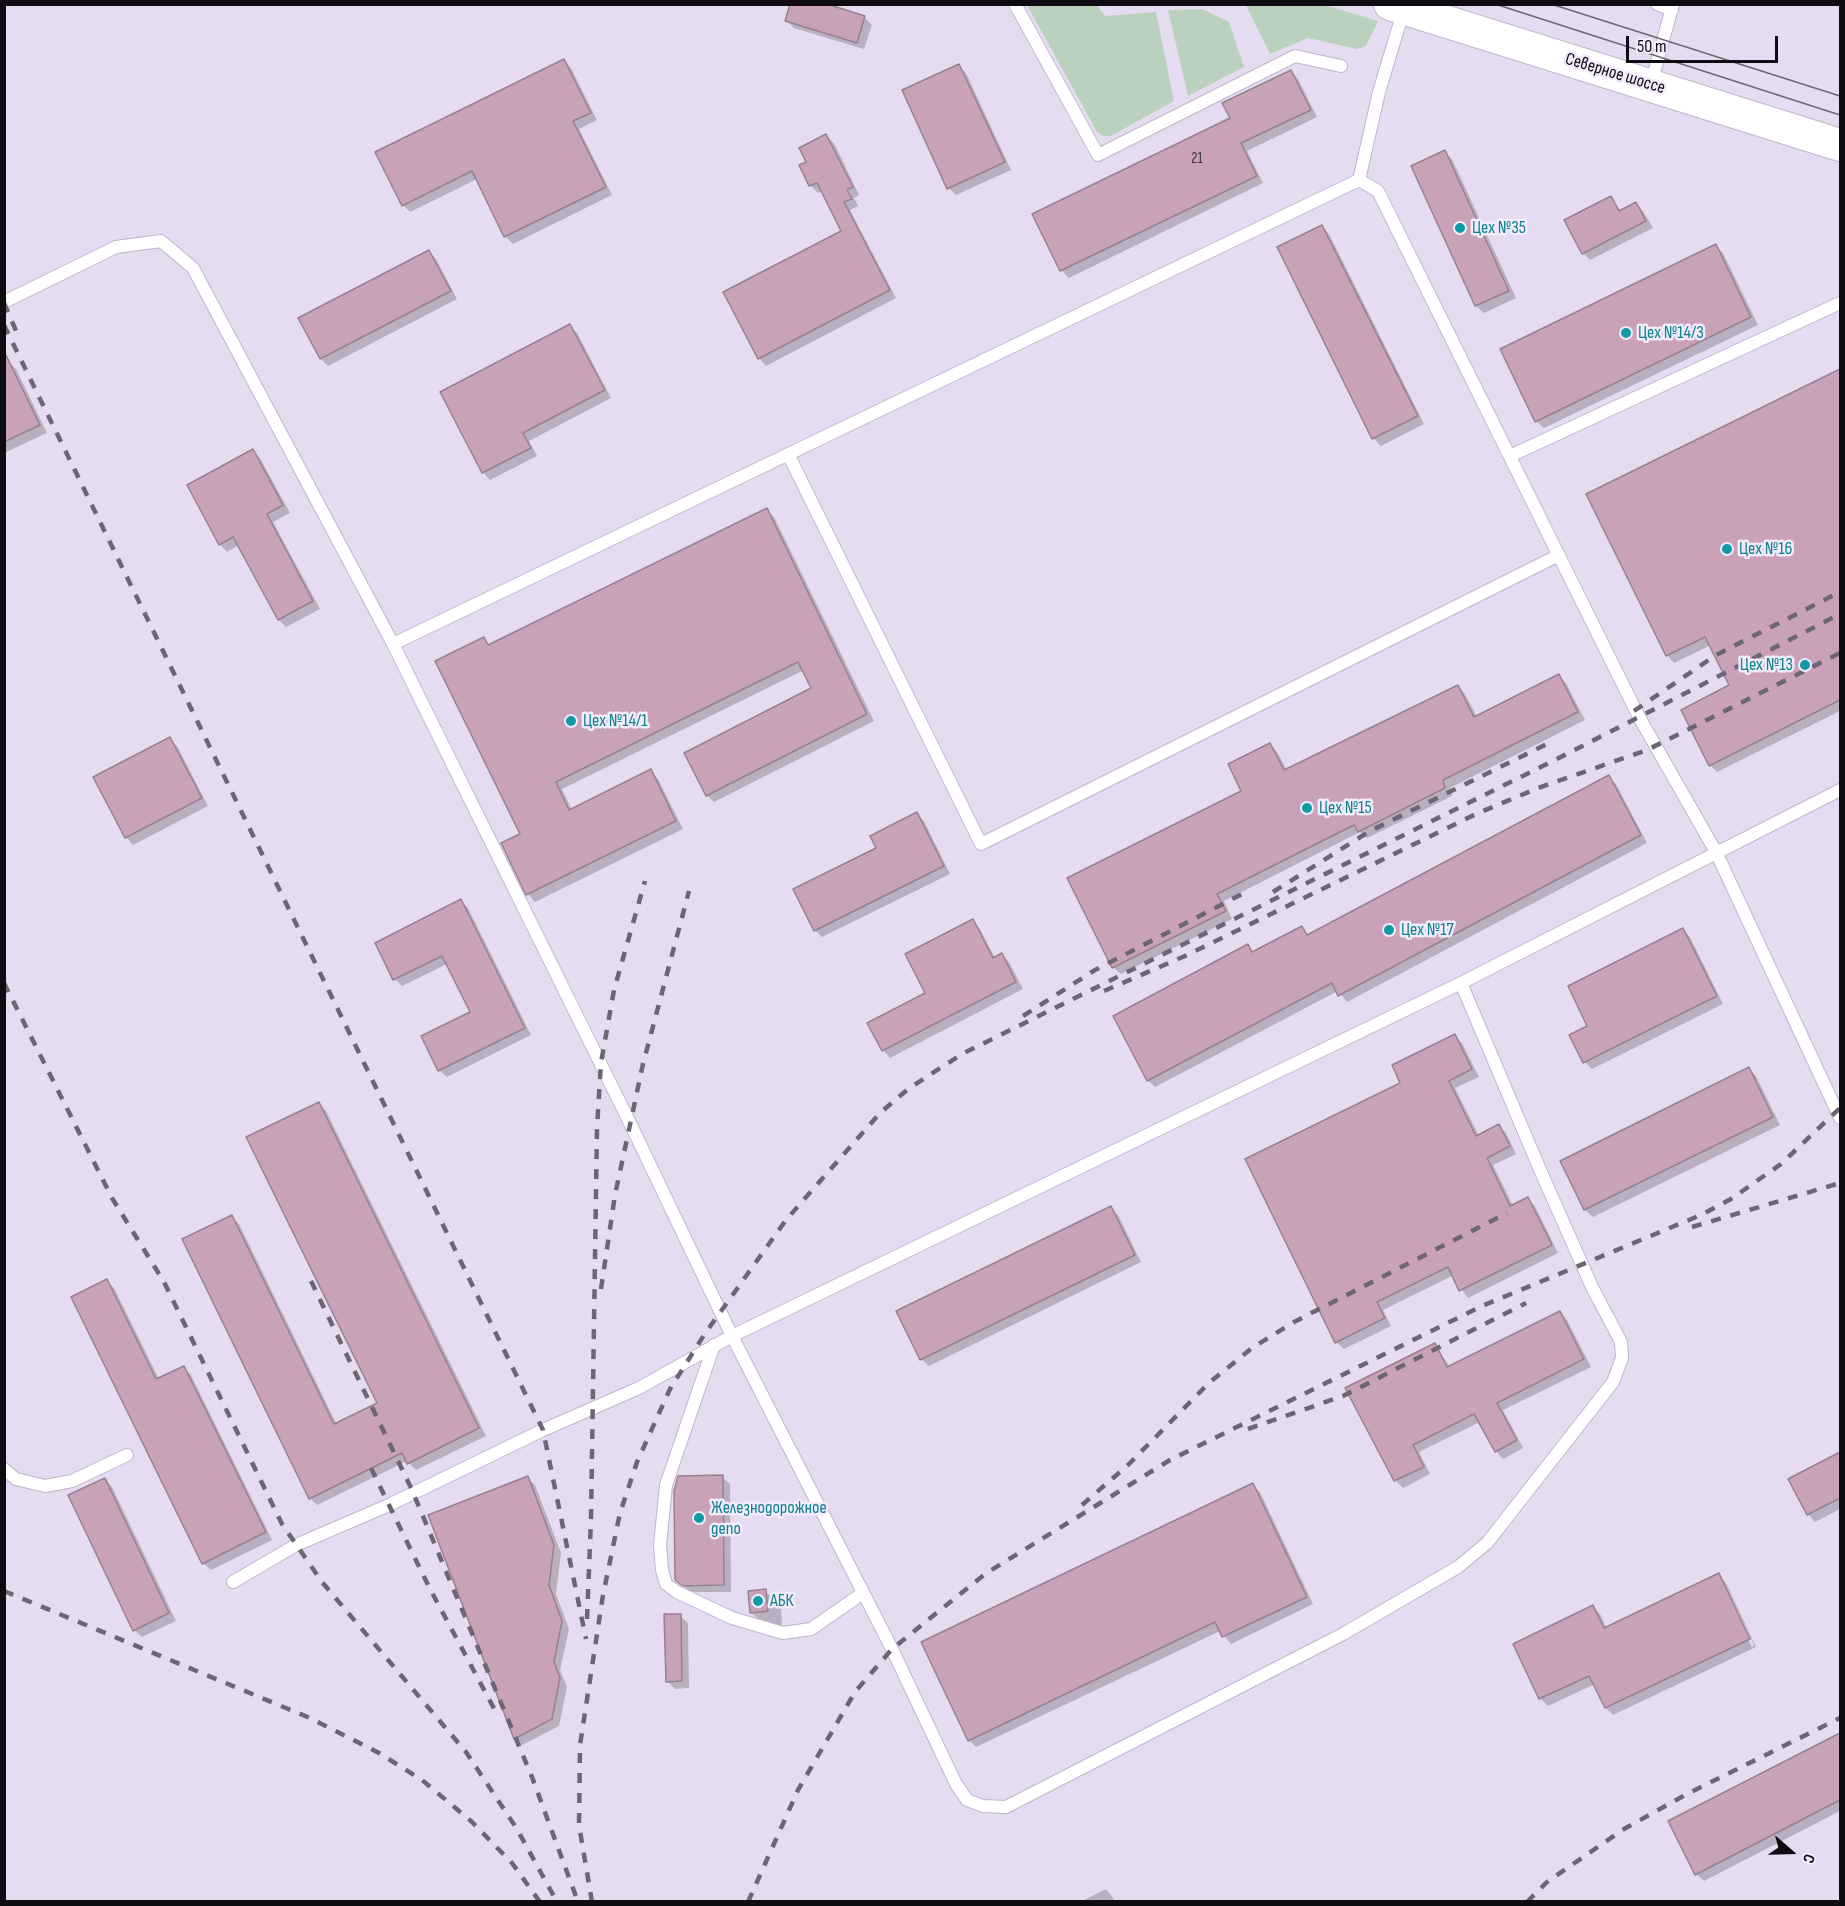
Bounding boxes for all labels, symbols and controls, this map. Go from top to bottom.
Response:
scale bar [1629,24,1780,62]
text: 50 m [1637,36,1667,57]
street label: Северное шоссе [1562,49,1668,99]
house number: 21 [1191,150,1203,168]
place label: Цех №35 [1472,217,1526,239]
marker: Цех №35 [1453,221,1467,235]
place label: Цех №14/3 [1638,322,1704,344]
marker: Цех №14/3 [1619,326,1633,340]
place label: Цех №16 [1739,538,1792,560]
marker: Цех №16 [1720,542,1734,556]
place label: Цех №13 [1740,654,1793,676]
marker: Цех №13 [1798,658,1812,672]
place label: Цех №14/1 [583,710,648,732]
marker: Цех №14/1 [564,714,578,728]
place label: Цех №15 [1319,797,1372,819]
marker: Цех №15 [1300,801,1314,815]
place label: Цех №17 [1401,919,1454,941]
marker: Цех №17 [1382,923,1396,937]
place label: Железнодорожное депо [711,1497,827,1540]
marker: Железнодорожное депо [692,1511,706,1525]
place label: АБК [770,1590,794,1612]
marker: АБК [751,1594,765,1608]
north arrow [1761,1822,1821,1882]
text: С [1798,1851,1819,1865]

